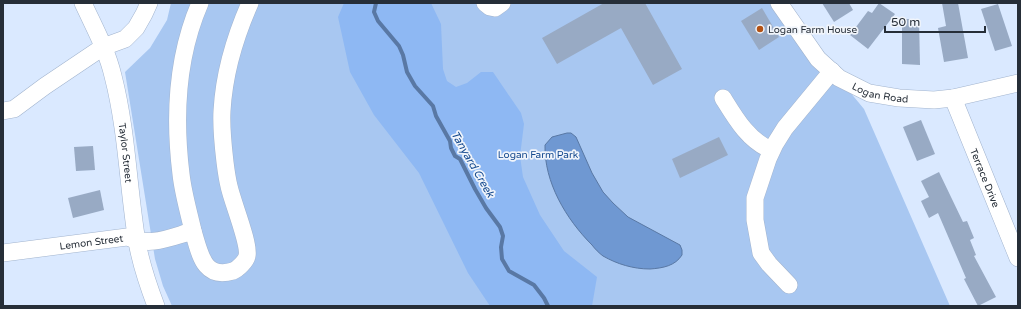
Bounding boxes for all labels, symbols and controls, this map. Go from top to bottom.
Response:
scale bar [885,8,985,34]
text: 50 m [891,15,920,29]
marker: Logan Farm House [755,24,765,34]
place label: Logan Farm House [768,24,857,36]
street label: Logan Road [850,81,909,106]
street label: Taylor Street [115,122,134,183]
water label: Tanyard Creek [448,129,497,201]
street label: Terrace Drive [967,147,1002,210]
park label: Logan Farm Park [498,149,579,161]
street label: Lemon Street [59,233,124,253]

